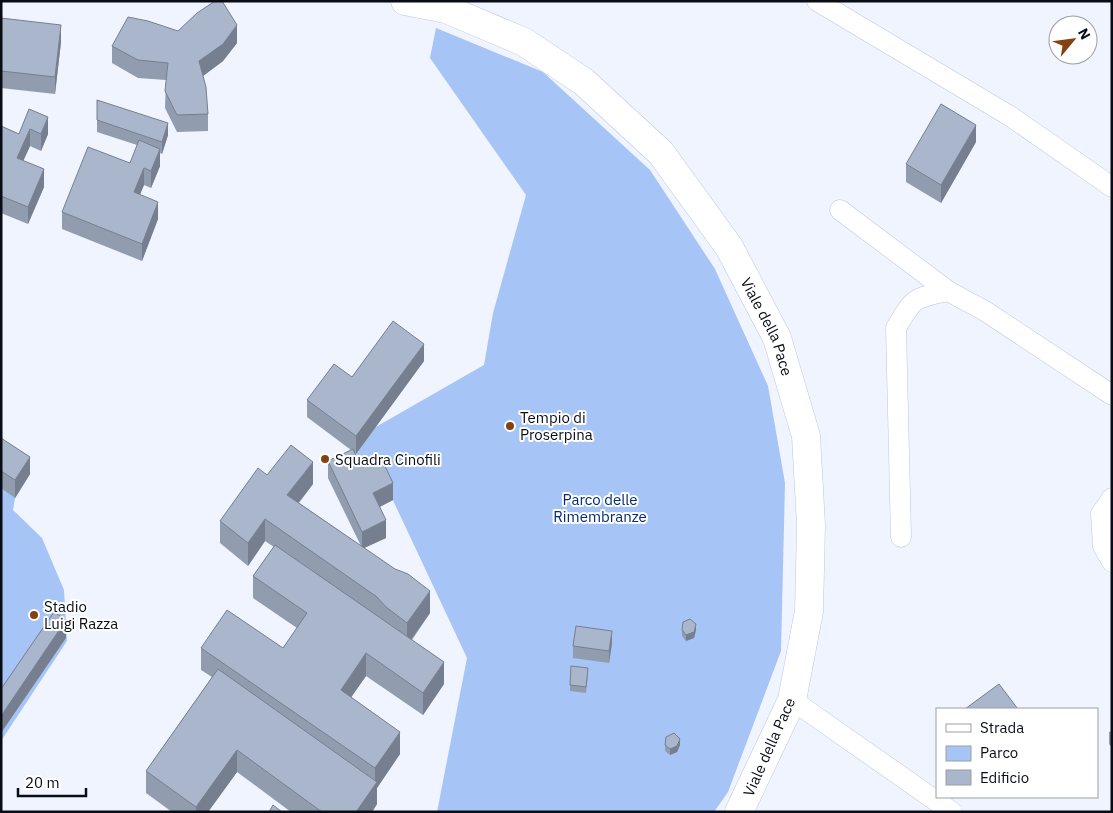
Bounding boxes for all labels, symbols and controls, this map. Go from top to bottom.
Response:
north arrow [1048,15,1098,65]
text: N [1074,25,1095,42]
street label: Viale della Pace [737,274,797,378]
place label: Tempio di Proserpina [520,408,593,444]
marker: Tempio di Proserpina [504,420,516,432]
place label: Squadra Cinofili [335,450,441,469]
marker: Squadra Cinofili [319,453,331,465]
park label: Parco delle Rimembranze [553,490,647,526]
place label: Stadio Luigi Razza [44,597,118,633]
marker: Stadio Luigi Razza [28,609,40,621]
street label: Viale della Pace [739,695,799,799]
legend [936,708,1098,798]
text: Strada [980,718,1024,737]
text: Parco [980,743,1018,762]
scale bar [18,766,85,798]
text: Edificio [980,768,1029,787]
text: 20 m [25,773,60,792]

